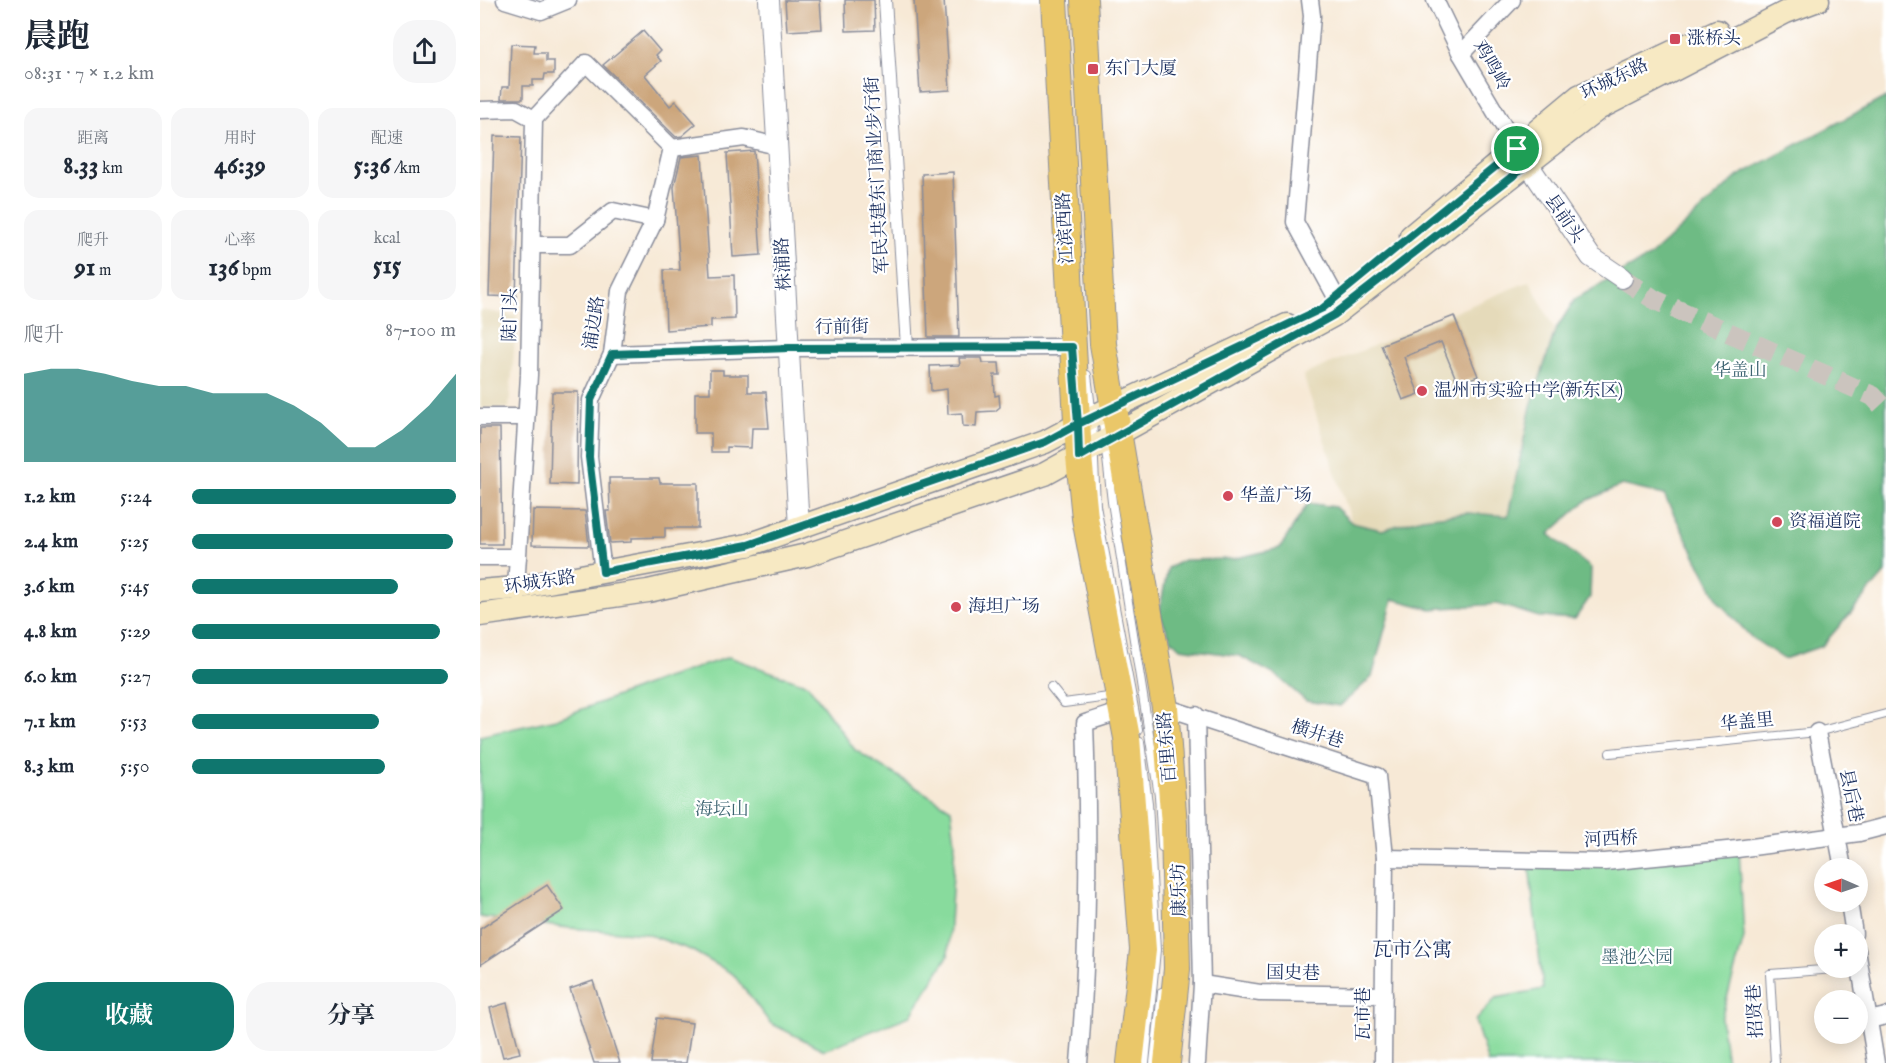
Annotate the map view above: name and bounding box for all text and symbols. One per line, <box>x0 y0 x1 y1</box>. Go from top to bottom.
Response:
text: 晨跑 <box>24 17 90 59</box>
button: share <box>393 20 456 83</box>
place label: 涨桥头 <box>1687 28 1741 51</box>
marker: 涨桥头 <box>1668 32 1682 46</box>
street label: 鸡鸣岭 <box>1468 37 1514 95</box>
street label: 环城东路 <box>1578 54 1652 106</box>
place label: 东门大厦 <box>1105 58 1177 81</box>
text: 08:31 · 7 × 1.2 km <box>24 61 154 86</box>
marker: 东门大厦 <box>1086 62 1100 76</box>
street label: 军民共建东门商业步行街 <box>861 76 895 274</box>
pin <box>1491 123 1542 174</box>
text: 距离 <box>77 129 109 149</box>
text: 用时 <box>224 129 256 149</box>
text: 配速 <box>371 129 403 149</box>
icon: arrive <box>1500 132 1533 165</box>
text: 8.33 <box>63 149 98 182</box>
text: 46:39 <box>214 149 266 182</box>
text: 5:36 <box>354 149 391 182</box>
text: km <box>98 159 123 179</box>
text: /km <box>391 159 420 179</box>
street label: 县前头 <box>1539 190 1589 248</box>
street label: 江滨西路 <box>1053 191 1079 265</box>
text: kcal <box>374 229 400 249</box>
text: 爬升 <box>77 231 109 251</box>
text: 心率 <box>224 231 256 251</box>
street label: 株浦路 <box>771 236 797 292</box>
text: 515 <box>373 249 401 282</box>
text: 91 <box>75 251 96 284</box>
text: 136 <box>208 251 239 284</box>
text: m <box>96 261 111 281</box>
text: bpm <box>239 261 272 281</box>
street label: 陡门头 <box>499 288 523 342</box>
street label: 浦边路 <box>579 295 611 351</box>
street label: 行前街 <box>815 316 869 340</box>
text: 87–100 m <box>385 318 456 343</box>
text: 爬升 <box>24 323 64 348</box>
park label: 华盖山 <box>1713 360 1767 383</box>
place label: 温州市实验中学(新东区) <box>1434 380 1623 403</box>
marker: 温州市实验中学(新东区) <box>1415 384 1429 398</box>
text: 1.2 km <box>24 484 76 509</box>
text: 5:24 <box>120 484 152 509</box>
place label: 华盖广场 <box>1240 485 1312 508</box>
marker: 华盖广场 <box>1221 489 1235 503</box>
place label: 资福道院 <box>1789 511 1861 534</box>
marker: 资福道院 <box>1770 515 1784 529</box>
text: 2.4 km <box>24 529 78 554</box>
text: 5:25 <box>120 529 149 554</box>
street label: 环城东路 <box>503 566 577 600</box>
text: 3.6 km <box>24 574 75 599</box>
text: 5:45 <box>120 574 150 599</box>
place label: 海坦广场 <box>968 596 1040 619</box>
marker: 海坦广场 <box>949 600 963 614</box>
text: 4.8 km <box>24 619 77 644</box>
text: 5:29 <box>120 619 151 644</box>
text: 6.0 km <box>24 664 77 689</box>
text: 5:27 <box>120 664 151 689</box>
text: 7.1 km <box>24 709 76 734</box>
text: 5:53 <box>120 709 147 734</box>
street label: 华盖里 <box>1719 709 1775 737</box>
street label: 百里东路 <box>1153 710 1183 784</box>
street label: 横井巷 <box>1288 716 1346 754</box>
text: 8.3 km <box>24 754 74 779</box>
text: 5:50 <box>120 754 150 779</box>
street label: 县后巷 <box>1833 767 1867 825</box>
park label: 海坛山 <box>695 799 749 822</box>
street label: 河西桥 <box>1583 827 1639 853</box>
north arrow <box>1814 858 1868 912</box>
map controls <box>1814 858 1868 1044</box>
street label: 康乐坊 <box>1168 863 1192 917</box>
button: + <box>1814 924 1868 978</box>
district label: 瓦市公寓 <box>1372 938 1452 963</box>
park label: 墨池公园 <box>1601 947 1673 970</box>
street label: 国史巷 <box>1266 962 1320 986</box>
button: 收藏 <box>24 982 234 1051</box>
button: 分享 <box>246 982 456 1051</box>
street label: 招贤巷 <box>1743 983 1769 1039</box>
street label: 瓦市巷 <box>1353 987 1376 1041</box>
button: − <box>1814 990 1868 1044</box>

